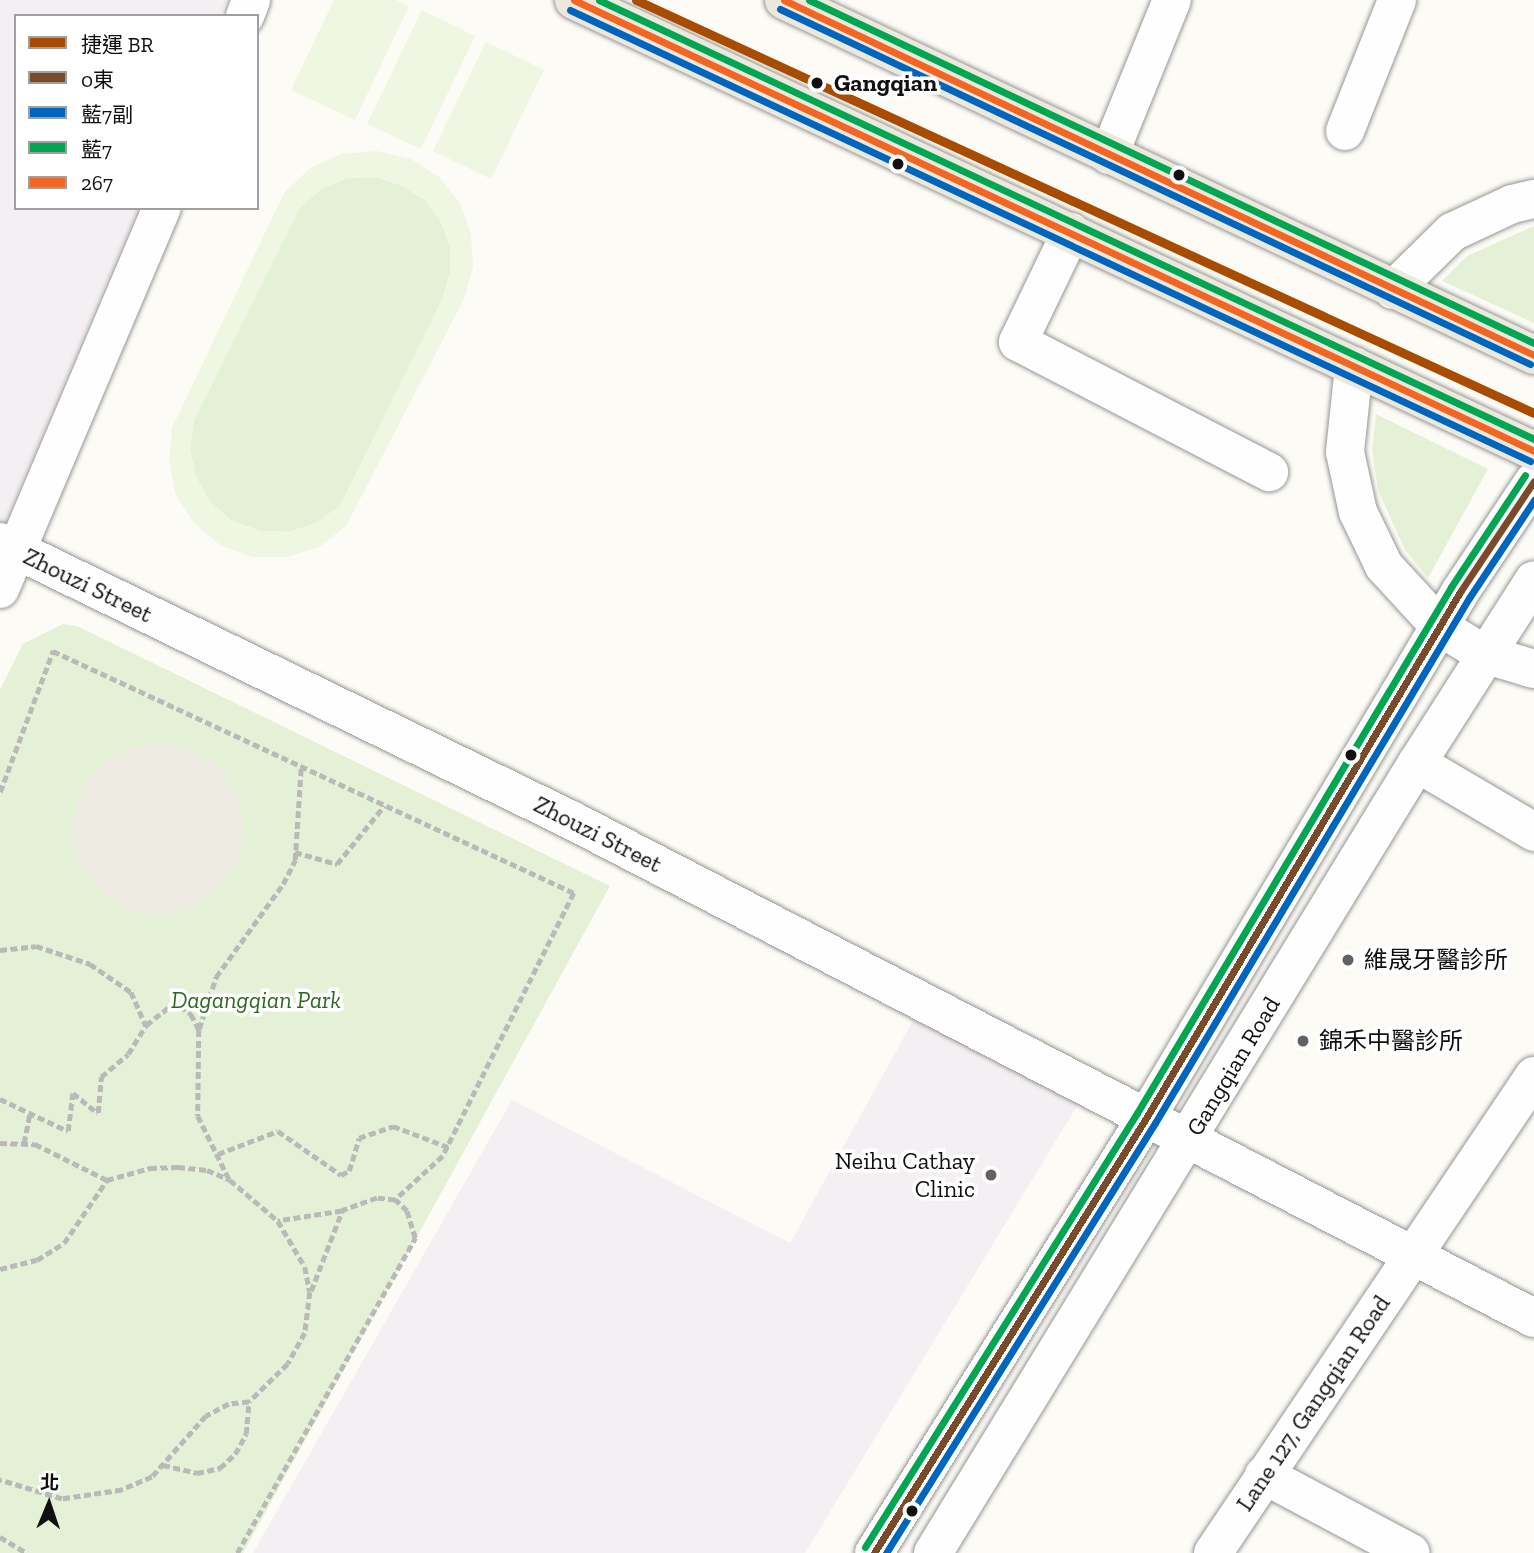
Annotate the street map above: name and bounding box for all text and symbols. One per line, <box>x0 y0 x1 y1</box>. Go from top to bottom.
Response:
legend <box>14 14 259 210</box>
text: 捷運 BR <box>81 32 153 57</box>
text: 0東 <box>81 67 114 92</box>
place label: Gangqian <box>834 69 937 97</box>
marker: Gangqian <box>806 72 828 94</box>
text: 藍7副 <box>81 102 133 127</box>
text: 藍7 <box>81 137 112 162</box>
unlabelled marker <box>891 157 905 171</box>
unlabelled marker <box>1172 168 1186 182</box>
text: 267 <box>81 170 113 195</box>
street label: Zhouzi Street <box>19 541 157 629</box>
unlabelled marker <box>1344 748 1358 762</box>
street label: Zhouzi Street <box>529 789 667 879</box>
place label: 維晟牙醫診所 <box>1364 946 1508 974</box>
marker: 維晟牙醫診所 <box>1338 950 1358 970</box>
park label: Dagangqian Park <box>171 986 341 1014</box>
street label: Gangqian Road <box>1180 991 1286 1141</box>
place label: 錦禾中醫診所 <box>1319 1027 1463 1055</box>
marker: 錦禾中醫診所 <box>1293 1031 1313 1051</box>
place label: Neihu Cathay Clinic <box>835 1147 975 1203</box>
marker: Neihu Cathay Clinic <box>981 1165 1001 1185</box>
street label: Lane 127, Gangqian Road <box>1230 1290 1396 1516</box>
north arrow <box>14 1469 84 1539</box>
text: 北 <box>40 1471 60 1494</box>
unlabelled marker <box>905 1504 919 1518</box>

